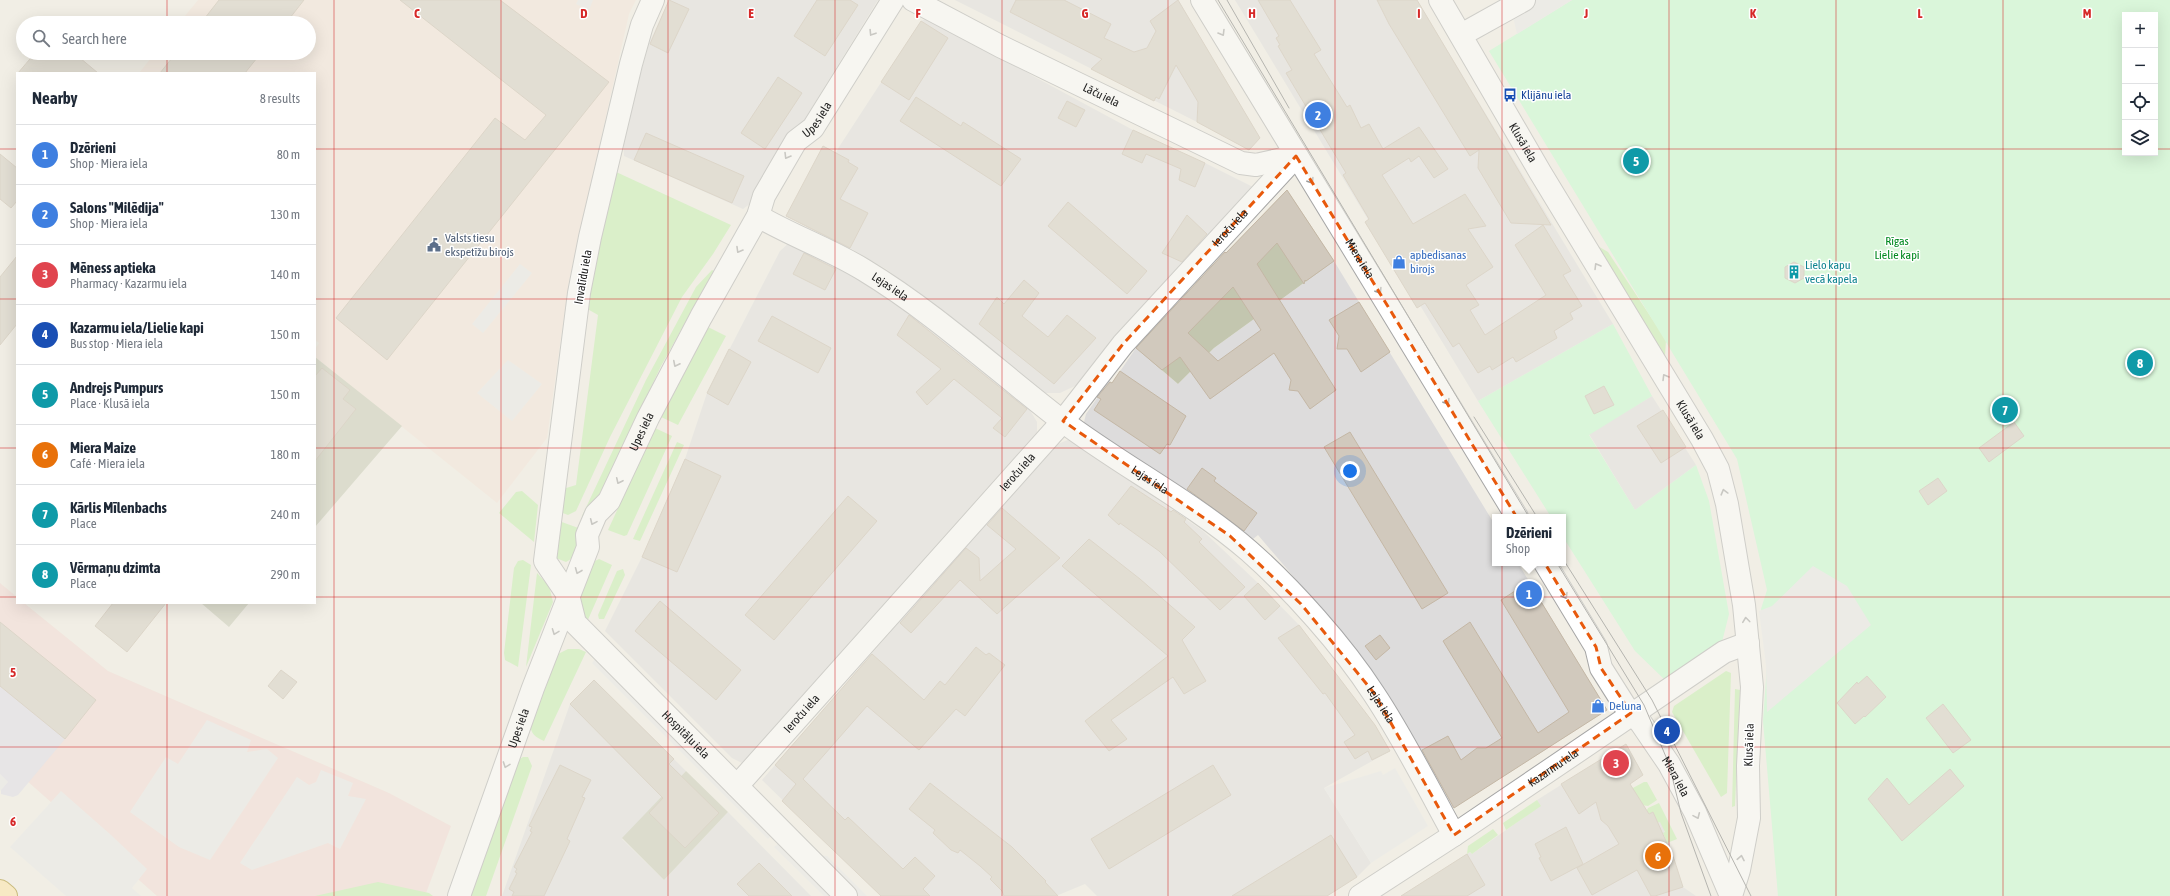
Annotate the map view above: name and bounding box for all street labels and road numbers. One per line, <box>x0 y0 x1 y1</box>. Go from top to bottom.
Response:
street label: Lāču iela <box>1081 80 1122 110</box>
street label: Upes iela <box>800 99 835 141</box>
street label: Klusā iela <box>1506 120 1540 165</box>
street label: Ieroču iela <box>1209 206 1251 250</box>
street label: Miera iela <box>1342 236 1377 281</box>
street label: Invalīdu iela <box>571 249 595 305</box>
street label: Lejas iela <box>869 270 911 304</box>
street label: Klusā iela <box>1673 398 1708 442</box>
street label: Upes iela <box>626 410 657 453</box>
street label: Ieroču iela <box>997 450 1038 494</box>
street label: Lejas iela <box>1129 463 1171 497</box>
street label: Lejas iela <box>1364 683 1398 726</box>
street label: Ieroču iela <box>781 692 822 736</box>
street label: Upes iela <box>505 707 532 750</box>
street label: Hospitāļu iela <box>659 708 713 762</box>
street label: Klusā iela <box>1741 723 1757 767</box>
street label: Kazarmu iela <box>1525 746 1581 790</box>
street label: Miera iela <box>1659 754 1692 799</box>

